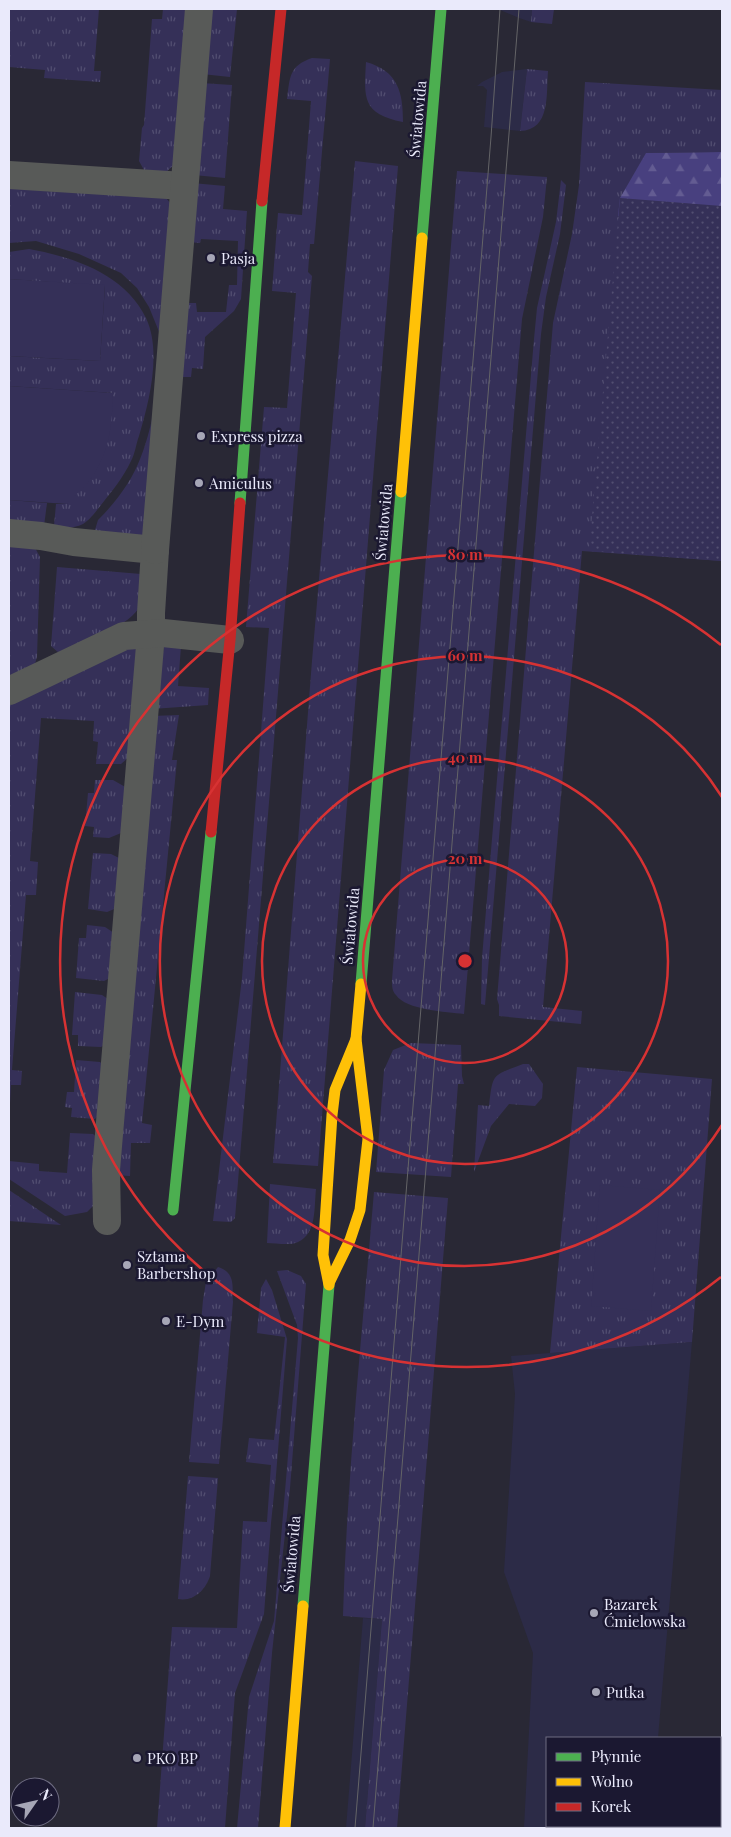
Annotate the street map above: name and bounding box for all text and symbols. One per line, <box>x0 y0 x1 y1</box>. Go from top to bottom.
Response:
street label: Światowida <box>404 79 430 158</box>
place label: Pasja <box>221 248 256 268</box>
marker: Pasja <box>205 252 217 264</box>
place label: Express pizza <box>211 426 303 446</box>
marker: Express pizza <box>195 430 207 442</box>
place label: Amiculus <box>208 473 272 493</box>
marker: Amiculus <box>193 477 205 489</box>
street label: Światowida <box>370 482 396 561</box>
text: 80 m <box>447 544 483 564</box>
text: 60 m <box>447 645 483 665</box>
text: 40 m <box>448 747 483 767</box>
text: 20 m <box>448 848 483 868</box>
street label: Światowida <box>337 886 363 965</box>
centre of rings <box>456 952 474 970</box>
place label: Sztama Barbershop <box>137 1246 216 1283</box>
marker: Sztama Barbershop <box>121 1259 133 1271</box>
place label: E-Dym <box>176 1311 225 1331</box>
marker: E-Dym <box>160 1315 172 1327</box>
street label: Światowida <box>278 1514 304 1593</box>
place label: Bazarek Ćmielowska <box>604 1594 686 1631</box>
marker: Bazarek Ćmielowska <box>588 1607 600 1619</box>
place label: Putka <box>606 1682 645 1702</box>
marker: Putka <box>590 1686 602 1698</box>
legend <box>546 1737 721 1827</box>
text: Płynnie <box>591 1746 641 1766</box>
place label: PKO BP <box>147 1748 198 1768</box>
marker: PKO BP <box>131 1752 143 1764</box>
text: Wolno <box>590 1771 633 1791</box>
north arrow <box>10 1777 60 1827</box>
text: N <box>35 1785 57 1804</box>
text: Korek <box>591 1796 632 1816</box>

